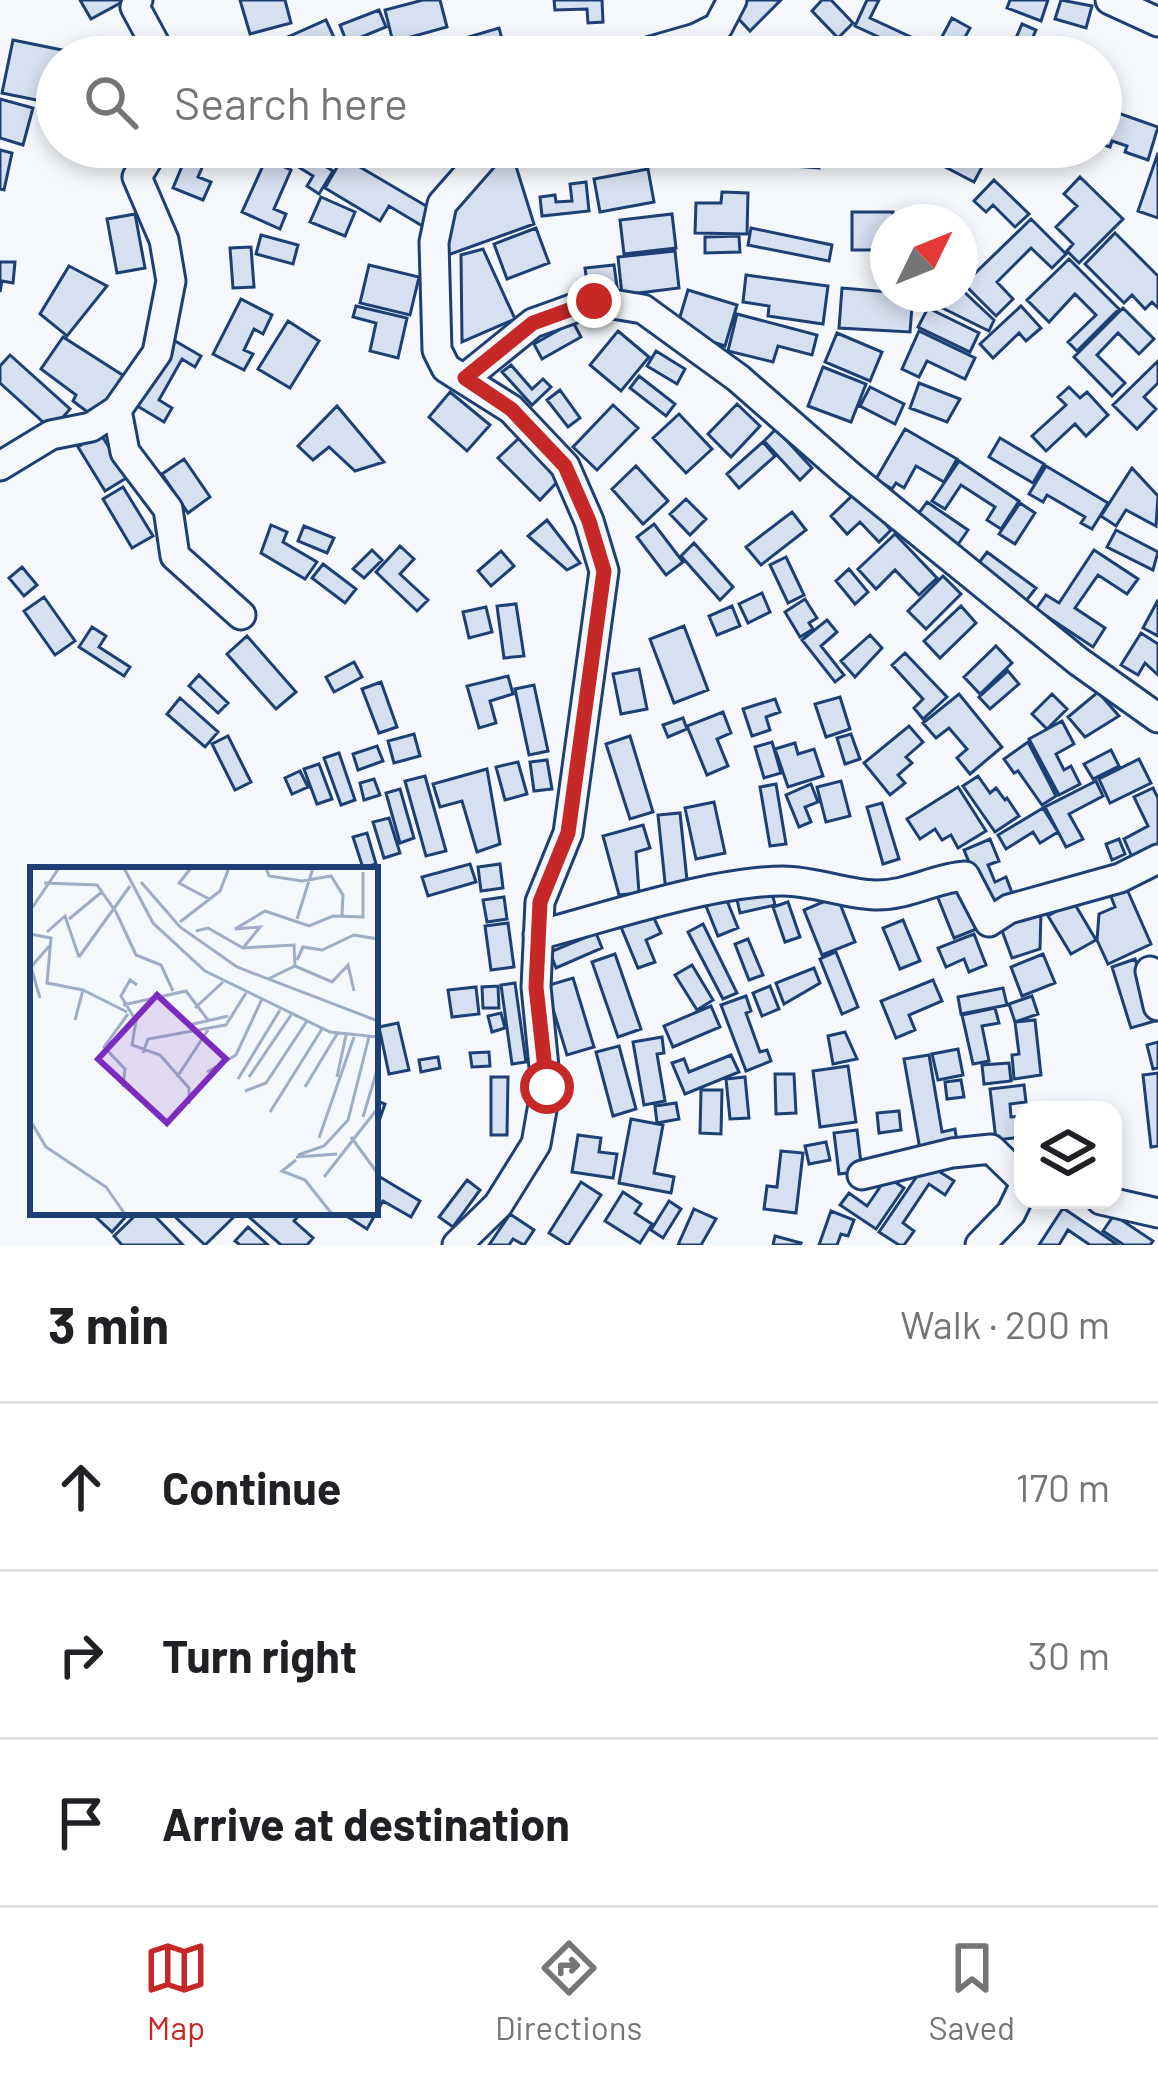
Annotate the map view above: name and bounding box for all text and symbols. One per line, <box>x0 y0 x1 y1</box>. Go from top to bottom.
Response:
search box <box>36 36 1122 168</box>
icon: search <box>78 69 144 135</box>
text: Search here <box>174 75 408 129</box>
north arrow <box>870 204 978 312</box>
route end <box>567 274 621 328</box>
inset map <box>30 867 378 1215</box>
route start <box>520 1060 574 1114</box>
map controls <box>1014 1101 1122 1209</box>
button: layers <box>1014 1101 1122 1209</box>
text: 3 min <box>48 1293 169 1354</box>
text: Walk · 200 m <box>900 1300 1110 1347</box>
icon: ahead <box>48 1454 114 1520</box>
text: Continue <box>162 1460 341 1514</box>
text: 170 m <box>1016 1463 1110 1510</box>
icon: right <box>48 1622 114 1688</box>
text: Turn right <box>162 1628 357 1682</box>
text: 30 m <box>1028 1631 1110 1678</box>
icon: arrive <box>48 1790 114 1856</box>
text: Arrive at destination <box>162 1796 570 1850</box>
tab: Map <box>143 1935 209 2047</box>
tab: Directions <box>495 1935 642 2047</box>
tab: Saved <box>928 1935 1015 2047</box>

